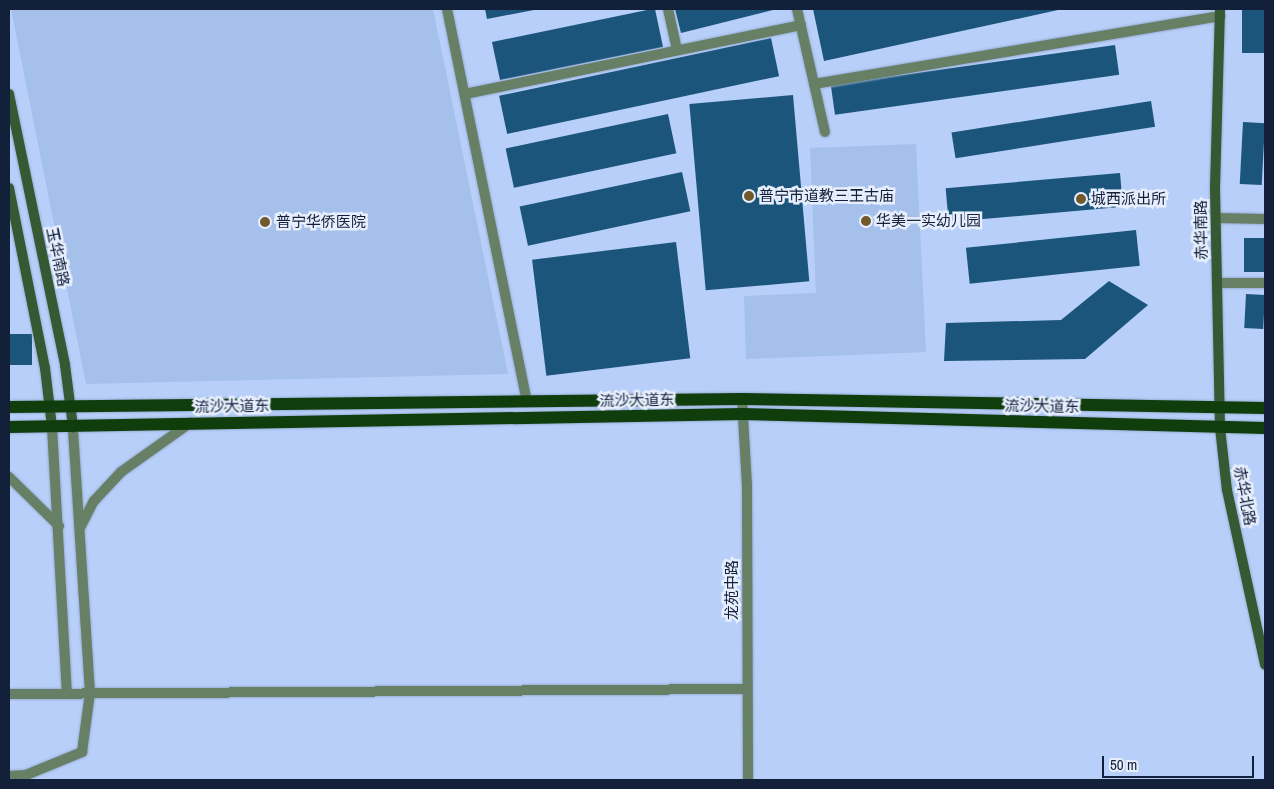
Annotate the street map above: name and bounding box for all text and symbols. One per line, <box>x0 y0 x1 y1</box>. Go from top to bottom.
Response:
place label: 普宁市道教三王古庙 <box>759 187 894 205</box>
marker: 普宁市道教三王古庙 <box>743 190 755 202</box>
place label: 城西派出所 <box>1091 190 1166 208</box>
marker: 城西派出所 <box>1075 193 1087 205</box>
street label: 赤华南路 <box>1191 200 1211 260</box>
place label: 华美一实幼儿园 <box>876 212 981 230</box>
place label: 普宁华侨医院 <box>276 213 366 231</box>
marker: 普宁华侨医院 <box>258 215 272 229</box>
marker: 华美一实幼儿园 <box>860 215 872 227</box>
street label: 玉华南路 <box>43 226 73 288</box>
street label: 流沙大道东 <box>599 390 675 410</box>
street label: 流沙大道东 <box>194 396 270 416</box>
street label: 流沙大道东 <box>1004 396 1080 416</box>
street label: 赤华北路 <box>1230 465 1260 527</box>
street label: 龙苑中路 <box>723 560 741 620</box>
scale bar <box>1104 746 1256 778</box>
text: 50 m <box>1110 754 1137 775</box>

